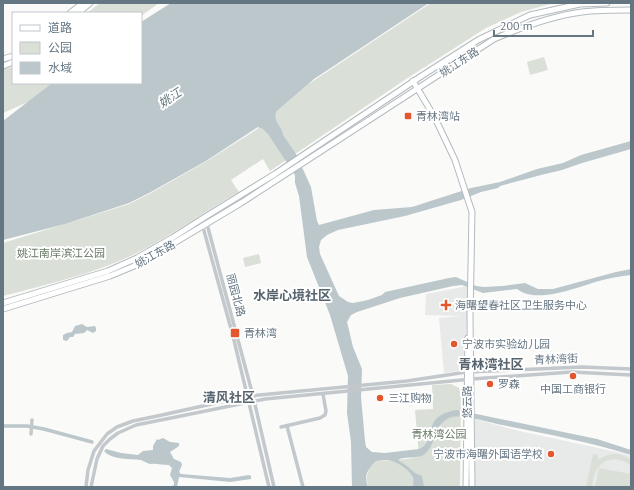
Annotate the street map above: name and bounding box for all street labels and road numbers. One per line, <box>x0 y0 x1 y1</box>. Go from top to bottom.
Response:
street label: 姚江东路 <box>437 44 481 80</box>
street label: 姚江东路 <box>132 237 178 271</box>
street label: 丽园北路 <box>224 272 248 318</box>
street label: 青林湾街 <box>534 351 578 367</box>
street label: 悠云路 <box>460 386 474 419</box>

